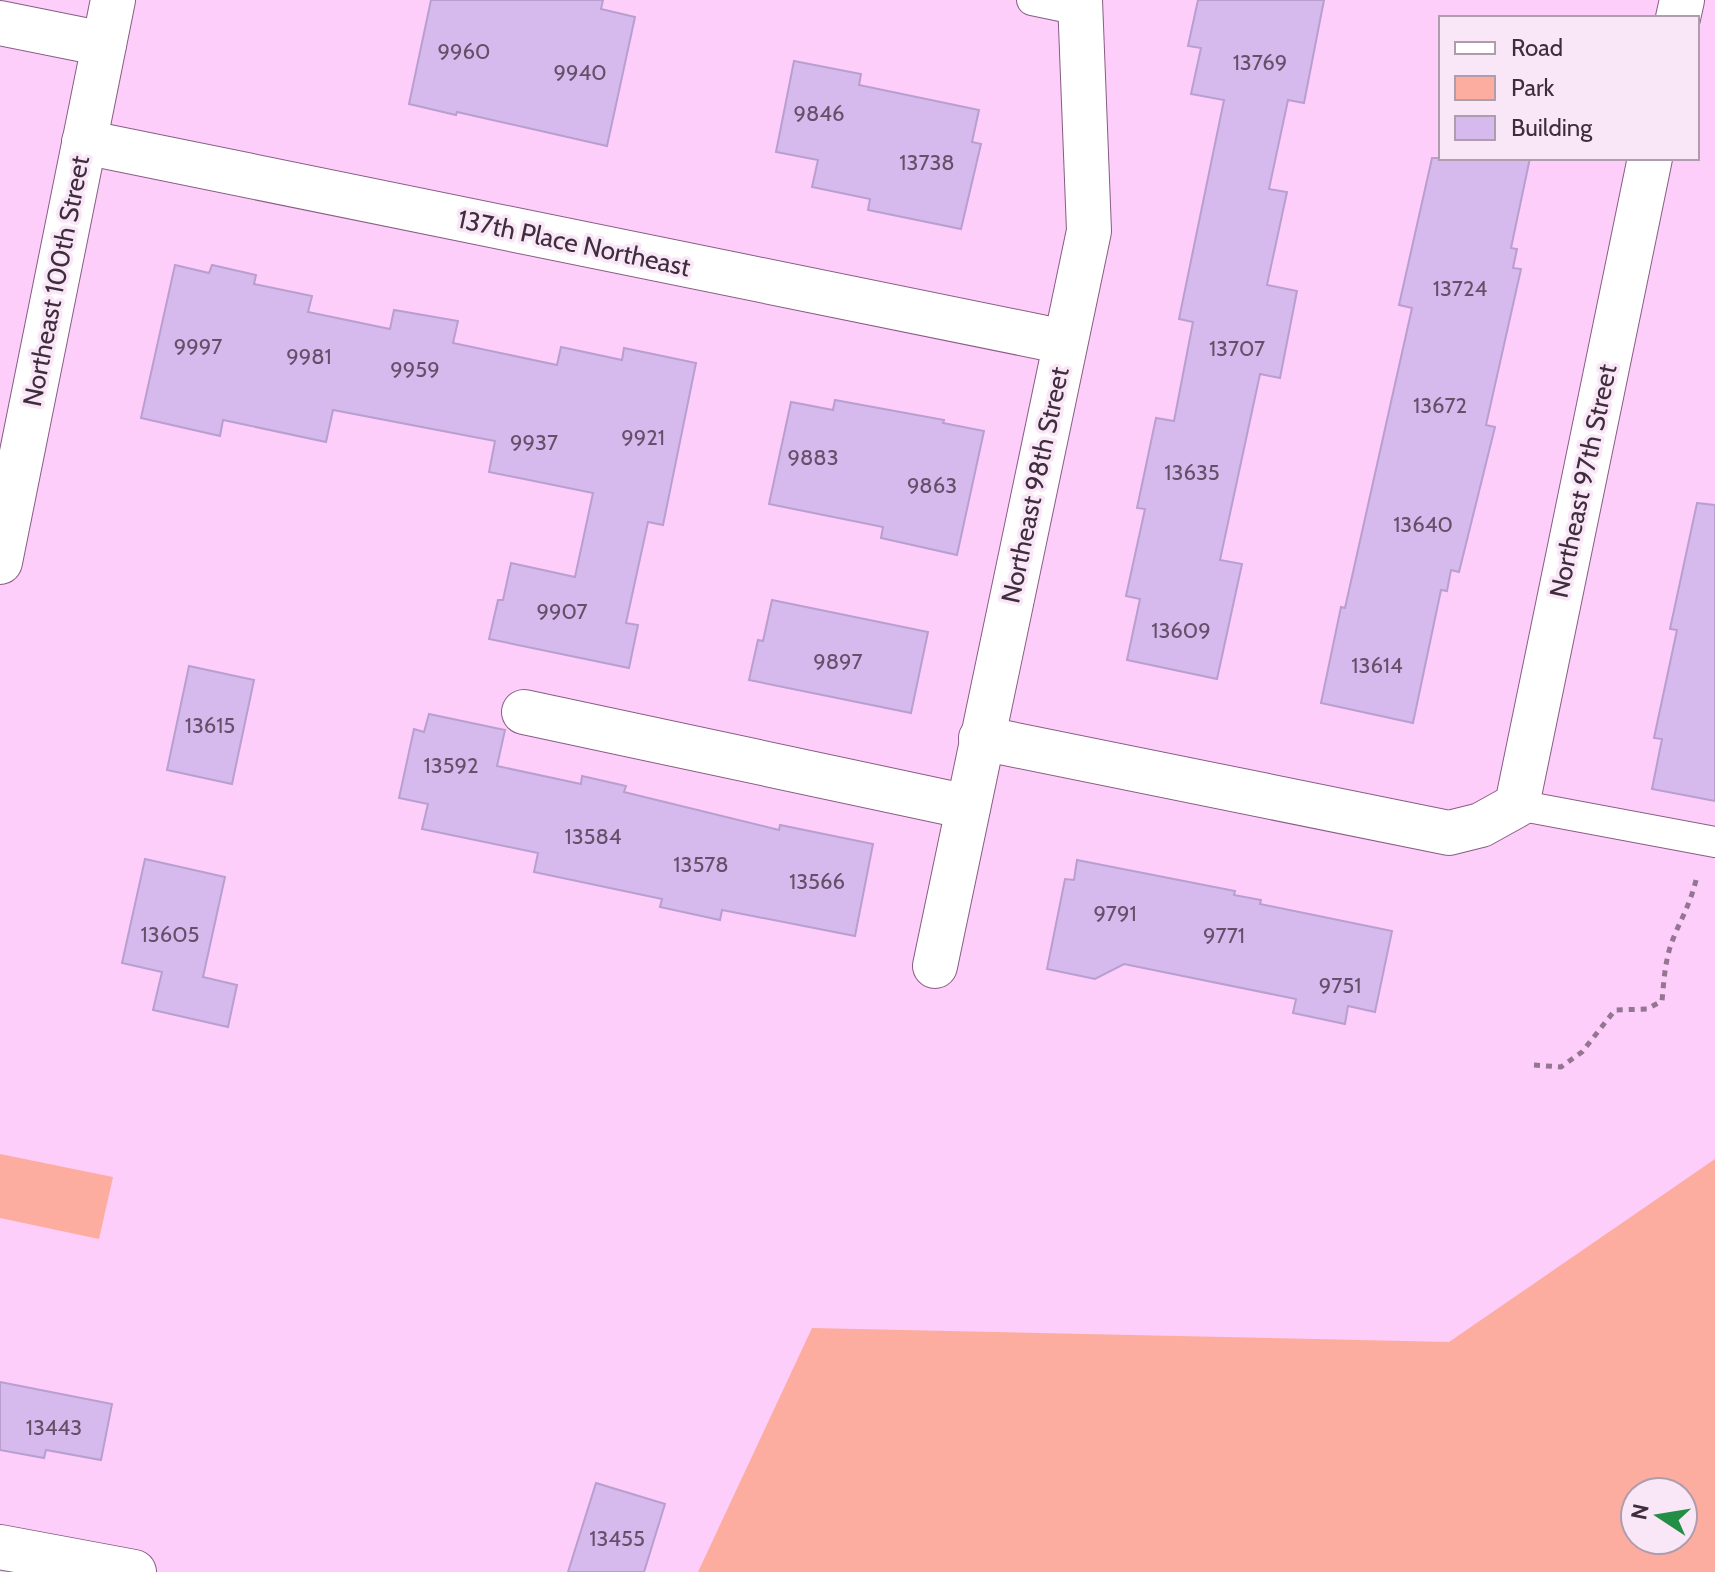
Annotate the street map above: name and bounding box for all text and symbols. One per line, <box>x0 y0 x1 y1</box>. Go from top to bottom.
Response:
legend <box>1439 16 1699 160</box>
text: Road <box>1511 33 1563 62</box>
house number: 9960 <box>438 38 490 65</box>
house number: 13769 <box>1233 49 1287 76</box>
house number: 9940 <box>553 59 607 86</box>
text: Park <box>1511 73 1554 102</box>
house number: 9846 <box>793 100 845 127</box>
text: Building <box>1511 113 1593 142</box>
house number: 13738 <box>899 149 955 176</box>
street label: Northeast 100th Street <box>16 153 96 409</box>
street label: 137th Place Northeast <box>455 203 694 283</box>
house number: 13724 <box>1433 275 1487 302</box>
house number: 9997 <box>174 333 222 360</box>
house number: 13707 <box>1209 335 1265 362</box>
house number: 9981 <box>286 343 332 370</box>
house number: 9959 <box>390 356 440 383</box>
street label: Northeast 97th Street <box>1543 361 1623 601</box>
street label: Northeast 98th Street <box>994 364 1076 606</box>
house number: 13672 <box>1413 392 1467 419</box>
house number: 9921 <box>621 424 665 451</box>
house number: 9937 <box>510 429 558 456</box>
house number: 9883 <box>787 444 839 471</box>
house number: 13635 <box>1164 459 1220 486</box>
house number: 9863 <box>907 472 957 499</box>
house number: 13640 <box>1393 511 1453 538</box>
house number: 9907 <box>536 598 588 625</box>
house number: 13609 <box>1151 617 1211 644</box>
house number: 9897 <box>813 648 863 675</box>
house number: 13614 <box>1351 652 1403 679</box>
house number: 13615 <box>185 712 235 739</box>
house number: 13592 <box>424 752 479 779</box>
house number: 13584 <box>564 823 622 850</box>
house number: 13578 <box>673 851 729 878</box>
house number: 13566 <box>789 868 845 895</box>
house number: 9791 <box>1093 900 1137 927</box>
house number: 13605 <box>141 921 199 948</box>
house number: 9771 <box>1203 922 1245 949</box>
house number: 9751 <box>1319 972 1361 999</box>
house number: 13443 <box>26 1414 82 1441</box>
north arrow <box>1619 1476 1699 1556</box>
text: N <box>1625 1502 1655 1522</box>
house number: 13455 <box>589 1525 645 1552</box>

